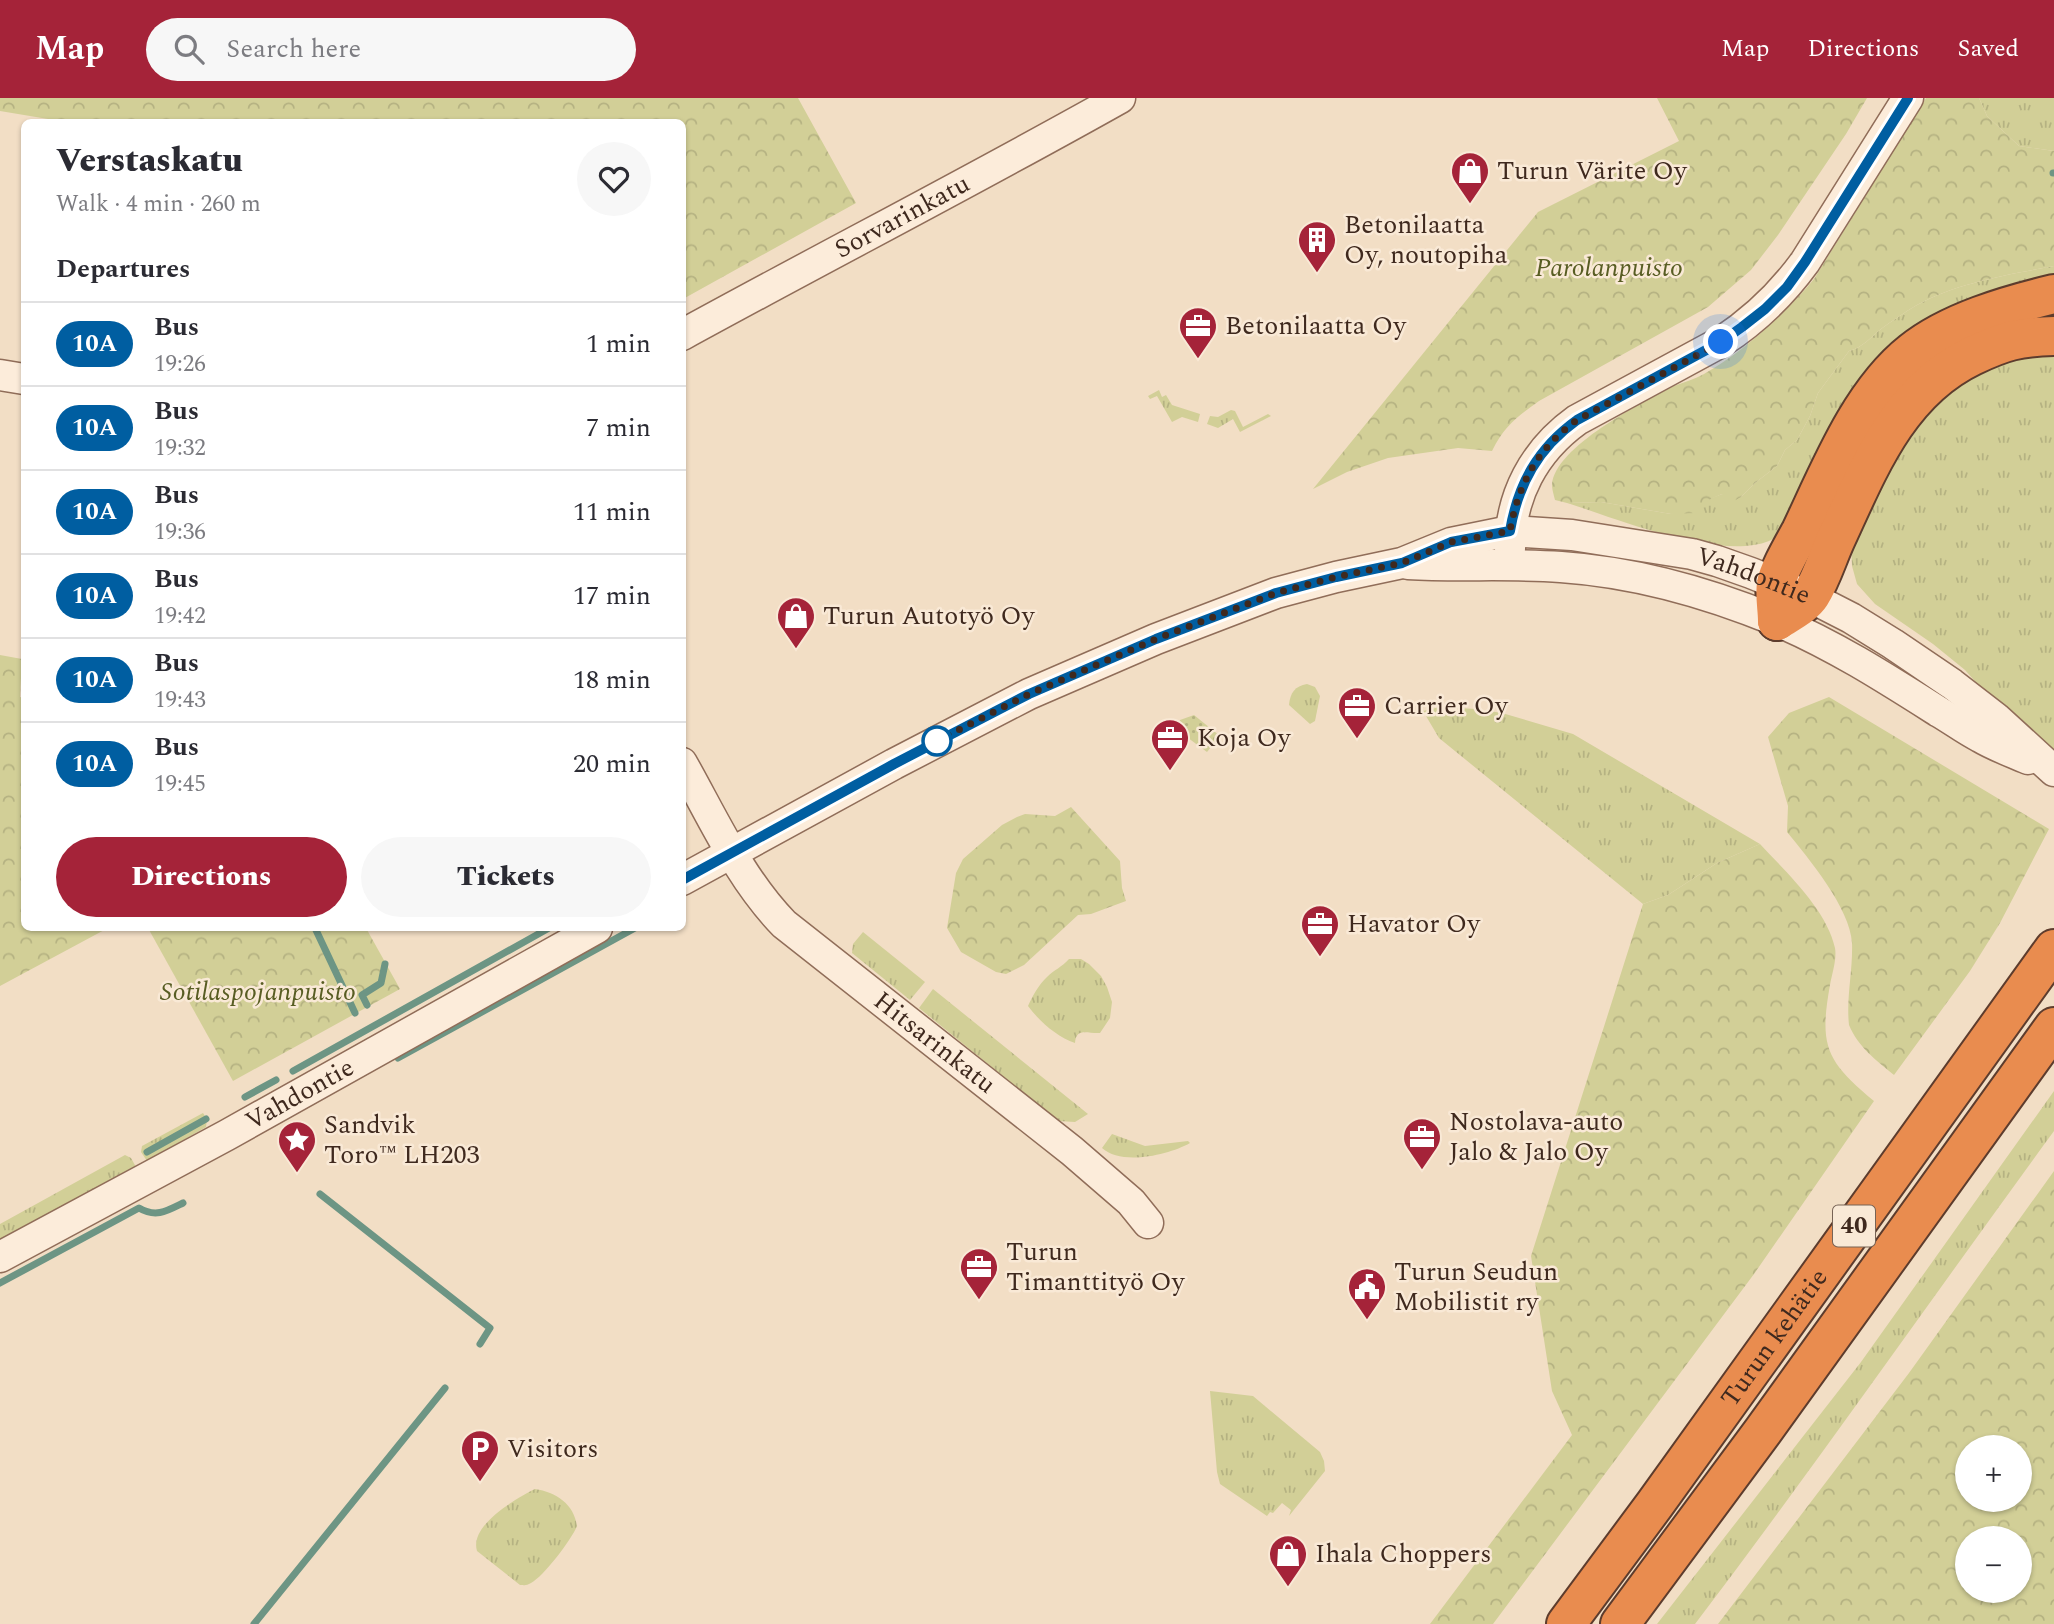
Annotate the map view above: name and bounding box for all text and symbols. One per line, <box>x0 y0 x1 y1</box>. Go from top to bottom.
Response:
search box <box>146 18 636 81</box>
text: Map <box>35 24 104 74</box>
text: Search here <box>226 29 361 69</box>
icon: search <box>170 30 208 68</box>
text: Map <box>1721 31 1769 67</box>
text: Directions <box>1807 31 1919 67</box>
text: Saved <box>1957 31 2019 67</box>
text: Verstaskatu <box>56 136 243 186</box>
button: heart <box>577 142 651 216</box>
shop icon: Turun Värite Oy <box>1449 150 1491 205</box>
place label: Turun Värite Oy <box>1497 151 1688 191</box>
street label: Sorvarinkatu <box>827 164 977 269</box>
text: Walk · 4 min · 260 m <box>56 187 261 222</box>
place label: Betonilaatta Oy, noutopiha <box>1344 205 1508 275</box>
building icon: Betonilaatta Oy, noutopiha <box>1296 219 1338 274</box>
park label: Parolanpuisto <box>1535 248 1683 288</box>
text: Departures <box>56 249 190 289</box>
office icon: Betonilaatta Oy <box>1177 305 1219 360</box>
place label: Betonilaatta Oy <box>1225 306 1408 346</box>
text: Bus <box>154 307 199 347</box>
text: 1 min <box>586 324 651 364</box>
your location <box>1703 324 1738 359</box>
text: 10A <box>72 326 117 362</box>
text: 19:26 <box>154 347 206 382</box>
text: Bus <box>154 391 199 431</box>
text: 7 min <box>586 408 651 448</box>
text: 10A <box>72 410 117 446</box>
text: 19:32 <box>154 431 206 466</box>
text: Bus <box>154 475 199 515</box>
text: 11 min <box>573 492 651 532</box>
text: 10A <box>72 494 117 530</box>
text: 19:36 <box>154 515 206 550</box>
street label: Vahdontie <box>1692 536 1817 615</box>
text: Bus <box>154 559 199 599</box>
text: 17 min <box>573 576 651 616</box>
text: 10A <box>72 578 117 614</box>
shop icon: Turun Autotyö Oy <box>775 595 817 650</box>
place label: Turun Autotyö Oy <box>823 596 1036 636</box>
text: 19:42 <box>154 599 206 634</box>
text: Bus <box>154 643 199 683</box>
text: 18 min <box>573 660 651 700</box>
text: 10A <box>72 662 117 698</box>
text: 19:43 <box>154 683 206 718</box>
office icon: Carrier Oy <box>1336 685 1378 740</box>
place label: Carrier Oy <box>1384 686 1509 726</box>
office icon: Koja Oy <box>1149 717 1191 772</box>
place label: Koja Oy <box>1197 718 1292 758</box>
unlabelled marker <box>922 726 952 756</box>
text: Bus <box>154 727 199 767</box>
text: 20 min <box>573 744 651 784</box>
text: 10A <box>72 746 117 782</box>
text: 19:45 <box>154 767 206 802</box>
button: Directions <box>56 837 347 917</box>
button: Tickets <box>361 837 651 917</box>
office icon: Havator Oy <box>1299 903 1341 958</box>
place label: Havator Oy <box>1347 904 1482 944</box>
park label: Sotilaspojanpuisto <box>160 972 356 1012</box>
street label: Hitsarinkatu <box>865 982 1005 1104</box>
street label: Vahdontie <box>238 1048 362 1141</box>
place label: Nostolava-auto Jalo & Jalo Oy <box>1449 1102 1623 1172</box>
place label: Sandvik Toro™ LH203 <box>324 1105 479 1175</box>
office icon: Nostolava-auto Jalo & Jalo Oy <box>1401 1116 1443 1171</box>
place icon: Sandvik Toro™ LH203 <box>276 1119 318 1174</box>
road number: 40 <box>1833 1206 1875 1246</box>
place label: Turun Timanttityö Oy <box>1006 1232 1186 1302</box>
office icon: Turun Timanttityö Oy <box>958 1246 1000 1301</box>
place label: Turun Seudun Mobilistit ry <box>1394 1252 1558 1322</box>
street label: Turun kehätie <box>1711 1260 1838 1416</box>
public building icon: Turun Seudun Mobilistit ry <box>1346 1266 1388 1321</box>
parking icon: Visitors <box>459 1428 501 1483</box>
place label: Visitors <box>507 1429 599 1469</box>
map controls <box>1955 1435 2032 1603</box>
button: + <box>1955 1435 2032 1512</box>
button: − <box>1955 1526 2032 1603</box>
shop icon: Ihala Choppers <box>1267 1533 1309 1588</box>
place label: Ihala Choppers <box>1315 1534 1491 1574</box>

